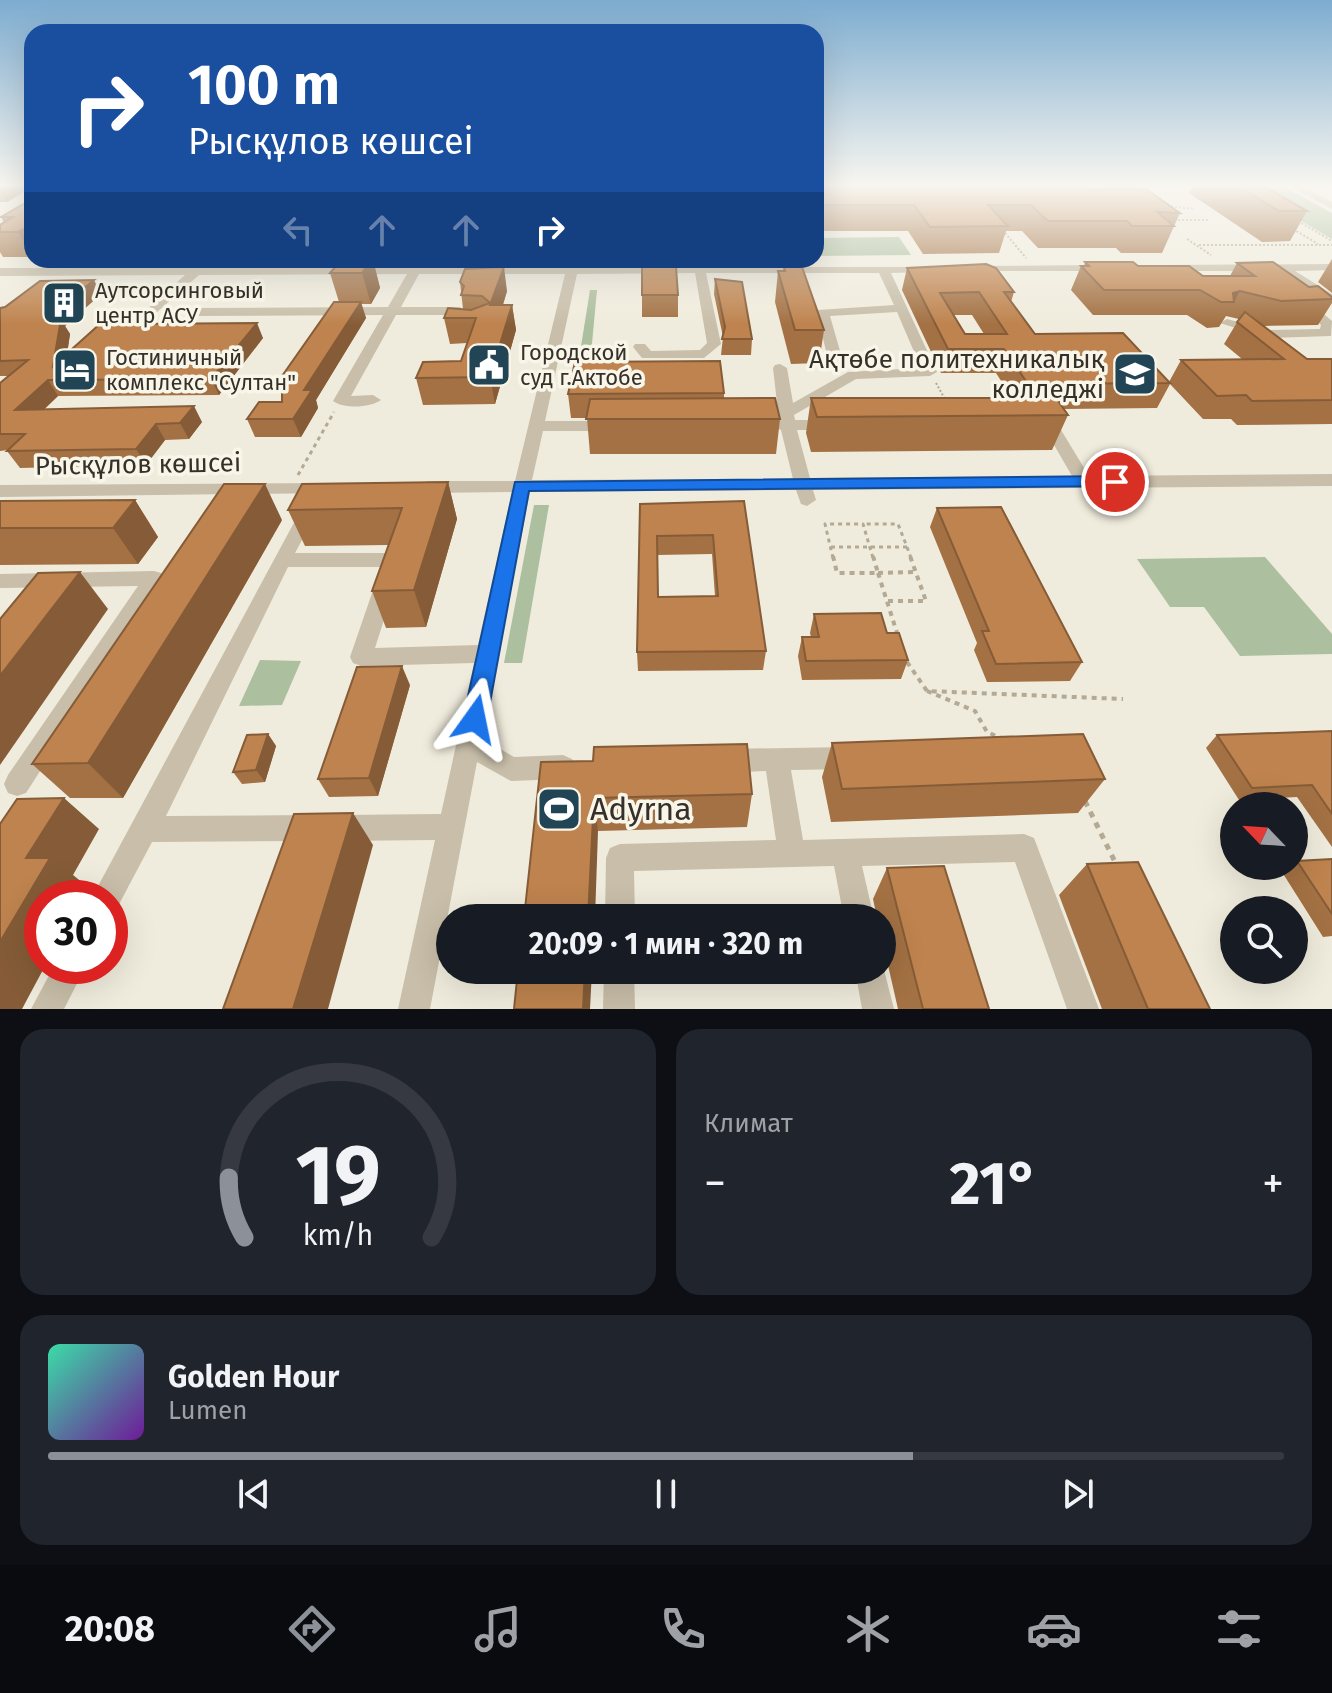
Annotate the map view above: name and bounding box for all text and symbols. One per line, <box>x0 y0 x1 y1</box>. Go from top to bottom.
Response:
text: 100 m <box>188 52 340 119</box>
icon: right <box>56 56 160 160</box>
text: Рысқұлов көшсеі <box>188 120 474 164</box>
icon: left <box>276 208 320 252</box>
icon: ahead <box>360 208 404 252</box>
icon: ahead <box>444 208 488 252</box>
icon: right <box>528 208 572 252</box>
place label: Аутсорсинговый центр АСУ <box>95 277 264 329</box>
building icon: Аутсорсинговый центр АСУ <box>40 279 88 327</box>
place label: Городской суд г.Актобе <box>520 339 643 391</box>
public building icon: Городской суд г.Актобе <box>465 341 513 389</box>
place label: Гостиничный комплекс "Султан" <box>106 344 296 396</box>
place label: Ақтөбе политехникалық колледжі <box>809 344 1104 405</box>
hotel icon: Гостиничный комплекс "Султан" <box>51 346 99 394</box>
school or university icon: Ақтөбе политехникалық колледжі <box>1111 350 1159 398</box>
street label: Рысқұлов көшсеі <box>35 447 241 482</box>
pin <box>1081 448 1149 516</box>
icon: arrive <box>1093 460 1137 504</box>
position arrow <box>433 677 517 761</box>
sports icon: Adyrna <box>535 785 583 833</box>
place label: Adyrna <box>590 790 692 828</box>
north arrow <box>1220 792 1308 880</box>
map controls <box>1220 792 1308 984</box>
speed limit sign: 30 <box>24 880 128 984</box>
button: search <box>1220 896 1308 984</box>
text: 20:09 · 1 мин · 320 m <box>529 926 803 962</box>
text: Климат <box>704 1108 793 1139</box>
text: 19 <box>295 1126 381 1226</box>
text: 21° <box>950 1148 1038 1220</box>
text: − <box>704 1157 726 1210</box>
text: + <box>1262 1157 1284 1210</box>
text: km/h <box>303 1218 373 1253</box>
text: Golden Hour <box>168 1359 339 1395</box>
text: Lumen <box>168 1395 247 1426</box>
icon: previous <box>232 1472 276 1516</box>
icon: pause <box>644 1472 688 1516</box>
icon: next <box>1056 1472 1100 1516</box>
icon: directions <box>284 1601 340 1657</box>
icon: music <box>470 1601 526 1657</box>
icon: phone <box>655 1601 711 1657</box>
icon: climate <box>840 1601 896 1657</box>
icon: car <box>1026 1601 1082 1657</box>
icon: filters <box>1211 1601 1267 1657</box>
text: 20:08 <box>65 1607 155 1651</box>

